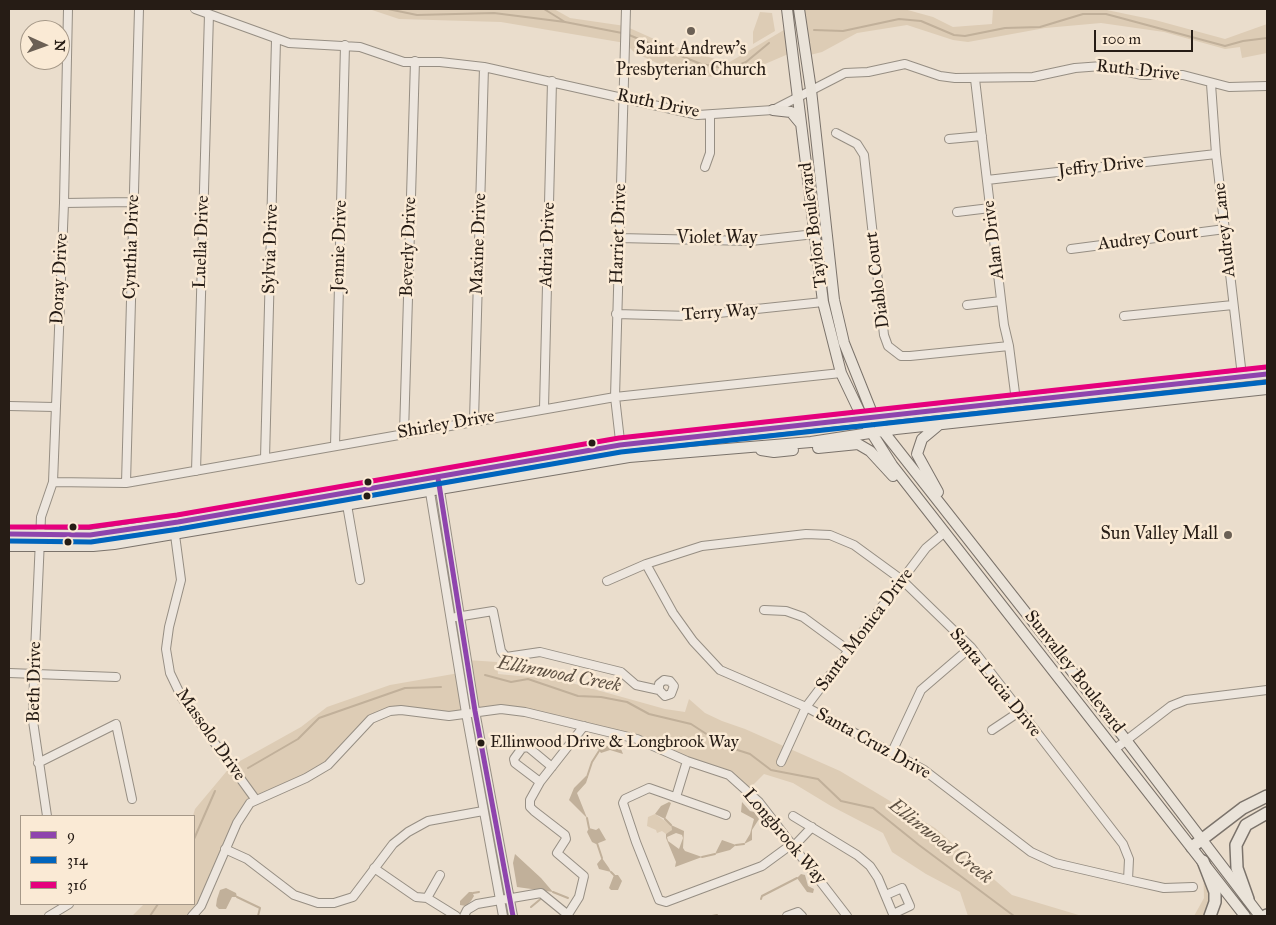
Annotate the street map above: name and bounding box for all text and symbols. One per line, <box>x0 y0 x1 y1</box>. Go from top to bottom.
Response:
north arrow <box>20 20 70 70</box>
scale bar <box>1096 20 1195 52</box>
marker: Saint Andrew's Presbyterian Church <box>685 25 697 37</box>
text: 100 m <box>1102 30 1141 48</box>
text: N <box>51 39 68 52</box>
place label: Saint Andrew's Presbyterian Church <box>616 39 766 82</box>
street label: Ruth Drive <box>1095 56 1181 86</box>
street label: Ruth Drive <box>615 85 701 123</box>
street label: Jeffry Drive <box>1057 152 1145 182</box>
street label: Taylor Boulevard <box>796 161 832 289</box>
street label: Audrey Lane <box>1209 182 1241 278</box>
street label: Harriet Drive <box>606 183 632 285</box>
street label: Maxine Drive <box>466 193 492 295</box>
street label: Cynthia Drive <box>119 194 145 300</box>
street label: Luella Drive <box>190 195 214 289</box>
street label: Beverly Drive <box>396 196 422 298</box>
street label: Alan Drive <box>978 199 1010 281</box>
street label: Jennie Drive <box>328 200 352 292</box>
street label: Adria Drive <box>536 202 560 288</box>
street label: Sylvia Drive <box>259 204 283 294</box>
street label: Audrey Court <box>1097 222 1199 256</box>
street label: Violet Way <box>676 228 758 250</box>
street label: Diablo Court <box>861 230 895 330</box>
street label: Doray Drive <box>47 233 73 325</box>
street label: Terry Way <box>681 300 759 326</box>
street label: Shirley Drive <box>396 406 496 444</box>
unlabelled marker <box>587 438 597 448</box>
unlabelled marker <box>363 477 373 487</box>
unlabelled marker <box>362 491 372 501</box>
unlabelled marker <box>68 522 78 532</box>
place label: Sun Valley Mall <box>1100 524 1218 546</box>
marker: Sun Valley Mall <box>1222 529 1234 541</box>
unlabelled marker <box>63 537 73 547</box>
street label: Santa Monica Drive <box>812 564 918 696</box>
street label: Sunvalley Boulevard <box>1019 606 1129 738</box>
street label: Santa Lucia Drive <box>944 624 1046 742</box>
street label: Beth Drive <box>23 641 47 723</box>
water label: Ellinwood Creek <box>495 652 623 698</box>
street label: Massolo Drive <box>170 685 250 785</box>
street label: Santa Cruz Drive <box>812 704 934 784</box>
place label: Ellinwood Drive & Longbrook Way <box>490 733 739 753</box>
marker: Ellinwood Drive & Longbrook Way <box>476 738 486 748</box>
street label: Longbrook Way <box>738 785 830 889</box>
water label: Ellinwood Creek <box>884 794 996 890</box>
legend <box>20 815 195 905</box>
text: 9 <box>67 826 75 844</box>
text: 314 <box>67 851 87 869</box>
text: 316 <box>67 876 87 894</box>

